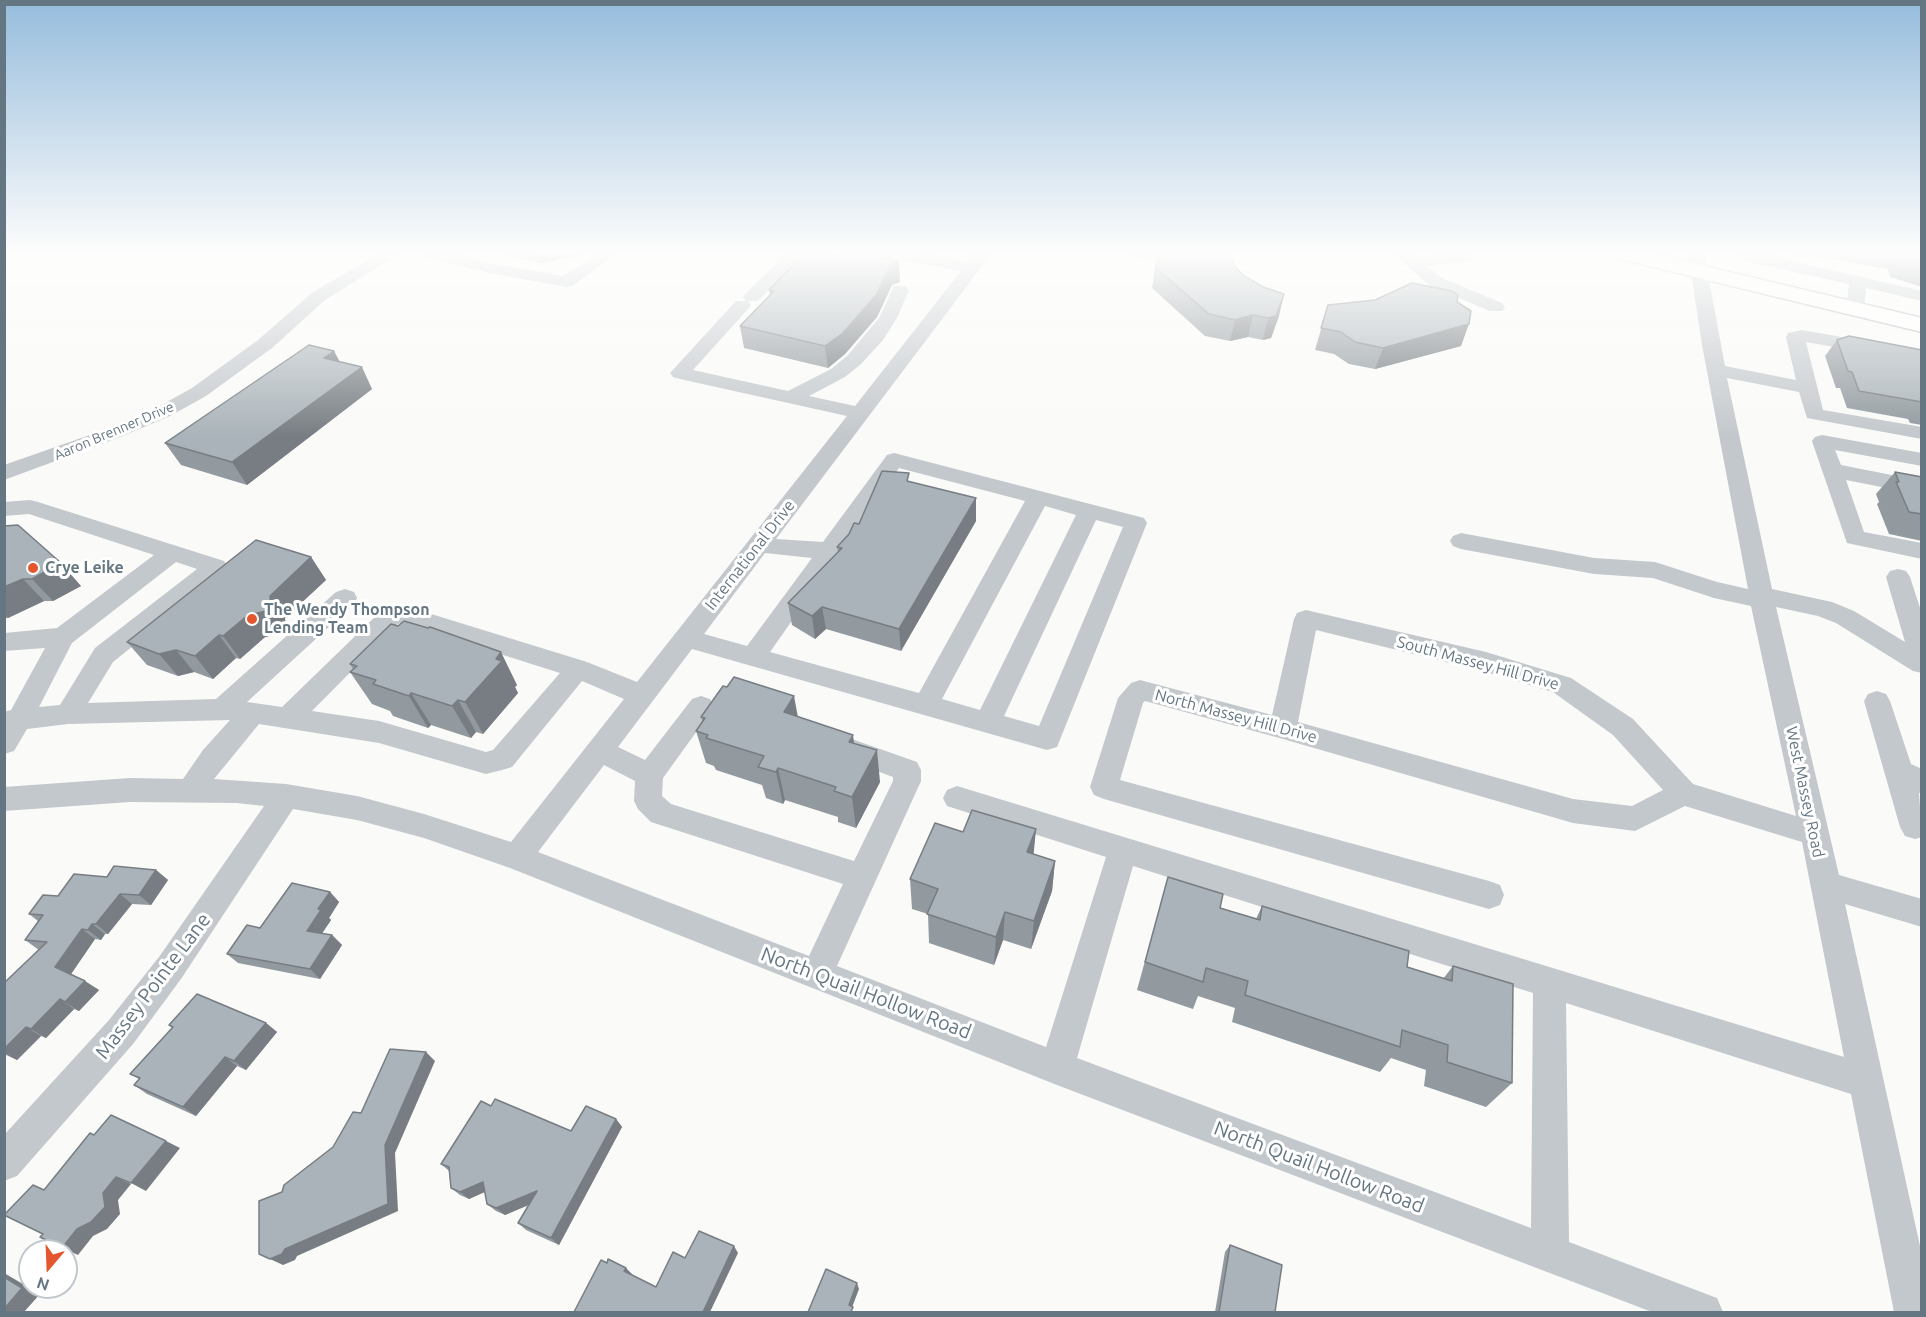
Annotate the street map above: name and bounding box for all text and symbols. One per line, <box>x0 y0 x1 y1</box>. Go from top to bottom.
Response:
street label: Aaron Brenner Drive <box>52 398 176 464</box>
street label: International Drive <box>701 496 799 614</box>
place label: Crye Leike <box>45 558 124 578</box>
marker: Crye Leike <box>26 561 40 575</box>
place label: The Wendy Thompson Lending Team <box>264 600 430 638</box>
marker: The Wendy Thompson Lending Team <box>245 612 259 626</box>
street label: South Massey Hill Drive <box>1395 632 1561 694</box>
street label: North Massey Hill Drive <box>1153 685 1319 747</box>
street label: West Massey Road <box>1782 725 1828 859</box>
street label: Massey Pointe Lane <box>90 908 216 1064</box>
street label: North Quail Hollow Road <box>757 942 975 1044</box>
street label: North Quail Hollow Road <box>1210 1116 1428 1218</box>
north arrow <box>18 1239 78 1299</box>
text: N <box>34 1274 51 1295</box>

